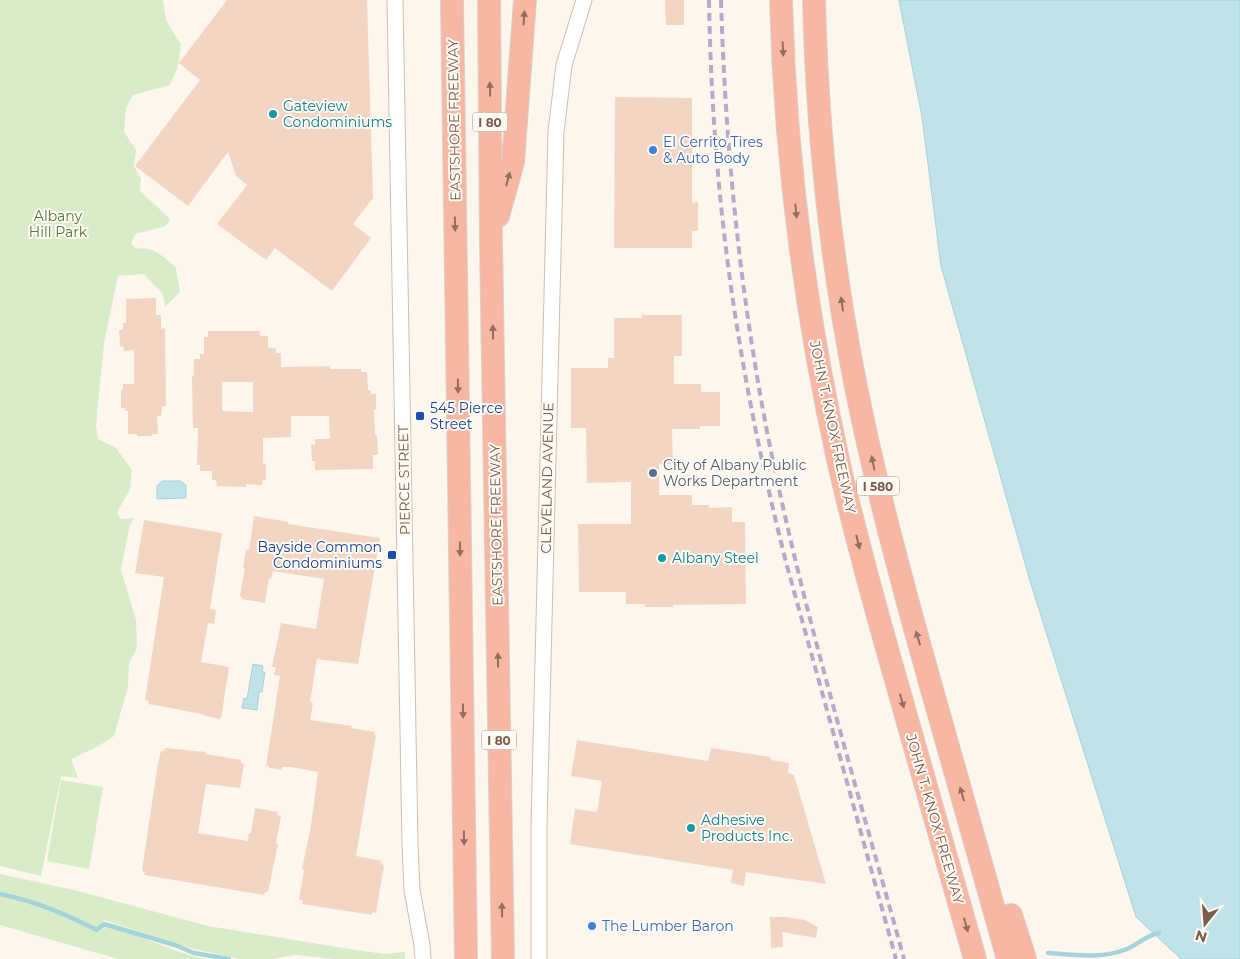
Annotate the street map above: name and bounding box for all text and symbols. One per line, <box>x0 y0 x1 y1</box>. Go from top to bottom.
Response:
one-way arrow <box>520 9 528 25</box>
street label: EASTSHORE FREEWAY <box>444 39 464 201</box>
one-way arrow <box>780 41 788 57</box>
one-way arrow <box>486 81 494 97</box>
place label: Gateview Condominiums <box>283 97 392 131</box>
marker: Gateview Condominiums <box>267 108 279 120</box>
road number: I 80 <box>472 112 508 132</box>
place label: El Cerrito Tires & Auto Body <box>663 133 763 167</box>
marker: El Cerrito Tires & Auto Body <box>647 144 659 156</box>
one-way arrow <box>505 172 513 187</box>
one-way arrow <box>792 203 800 219</box>
park label: Albany Hill Park <box>29 207 88 241</box>
one-way arrow <box>451 216 459 232</box>
one-way arrow <box>837 296 845 312</box>
one-way arrow <box>488 324 496 340</box>
street label: JOHN T. KNOX FREEWAY <box>806 338 860 515</box>
one-way arrow <box>454 378 462 394</box>
place label: 545 Pierce Street <box>430 399 503 433</box>
street label: CLEVELAND AVENUE <box>537 402 557 554</box>
marker: 545 Pierce Street <box>414 410 426 422</box>
street label: PIERCE STREET <box>394 425 414 535</box>
street label: EASTSHORE FREEWAY <box>486 444 506 606</box>
one-way arrow <box>868 455 876 471</box>
place label: City of Albany Public Works Department <box>663 456 807 490</box>
marker: City of Albany Public Works Department <box>647 467 659 479</box>
road number: I 580 <box>857 476 899 496</box>
one-way arrow <box>854 535 862 550</box>
place label: Bayside Common Condominiums <box>257 538 382 572</box>
one-way arrow <box>456 541 464 557</box>
marker: Bayside Common Condominiums <box>386 549 398 561</box>
place label: Albany Steel <box>672 549 759 567</box>
marker: Albany Steel <box>656 552 668 564</box>
one-way arrow <box>913 630 921 645</box>
one-way arrow <box>494 652 502 668</box>
one-way arrow <box>898 694 906 709</box>
one-way arrow <box>459 703 467 719</box>
road number: I 80 <box>482 730 516 750</box>
street label: JOHN T. KNOX FREEWAY <box>902 731 968 906</box>
one-way arrow <box>957 787 965 802</box>
place label: Adhesive Products Inc. <box>701 811 793 845</box>
marker: Adhesive Products Inc. <box>685 822 697 834</box>
one-way arrow <box>460 831 468 847</box>
north arrow <box>1180 899 1230 949</box>
one-way arrow <box>498 902 506 918</box>
place label: The Lumber Baron <box>602 917 734 935</box>
one-way arrow <box>962 917 970 932</box>
marker: The Lumber Baron <box>586 920 598 932</box>
text: N <box>1193 926 1209 947</box>

